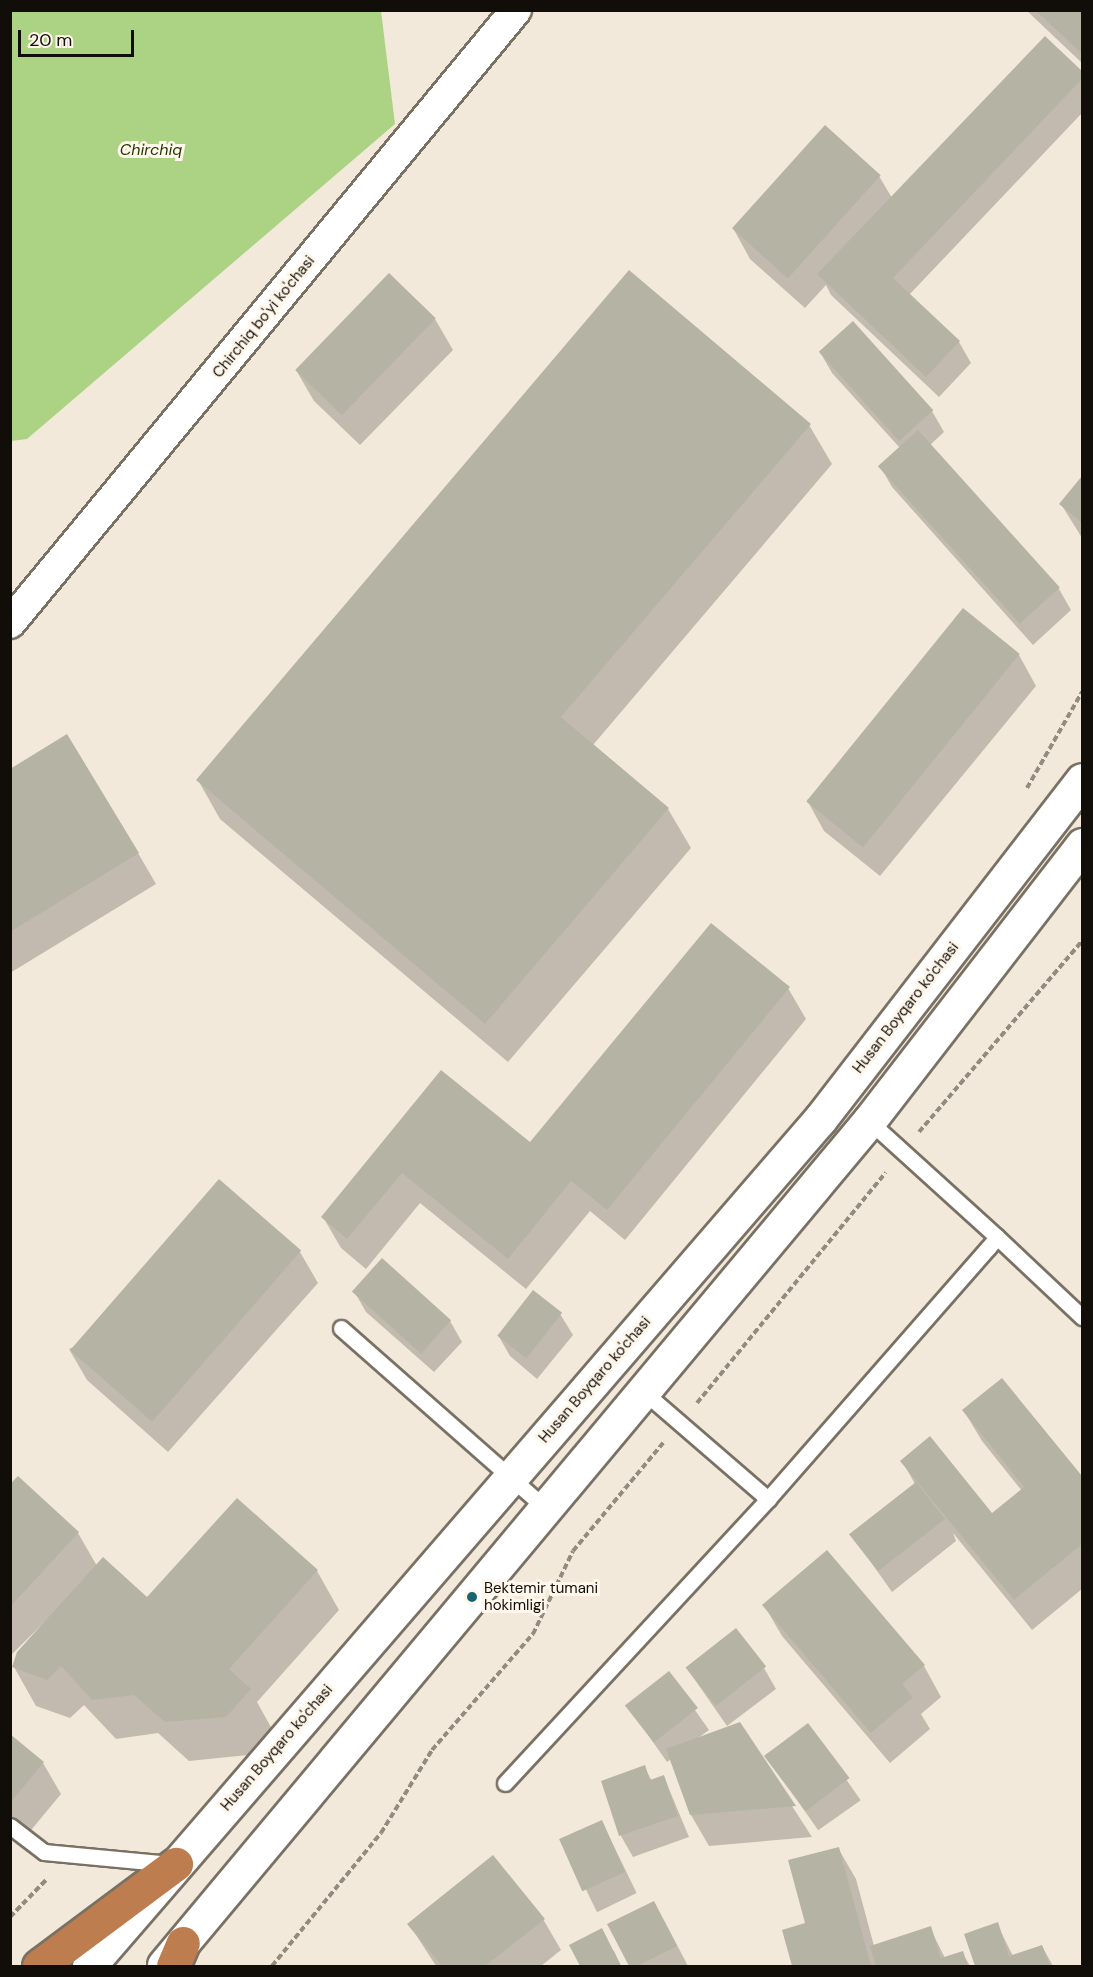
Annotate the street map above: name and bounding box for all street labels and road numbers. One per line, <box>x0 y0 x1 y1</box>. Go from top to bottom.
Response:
street label: Chirchiq bo'yi ko'chasi <box>209 252 319 382</box>
street label: Husan Boyqaro ko'chasi <box>849 939 963 1077</box>
street label: Husan Boyqaro ko'chasi <box>535 1313 655 1447</box>
street label: Husan Boyqaro ko'chasi <box>217 1681 337 1815</box>

